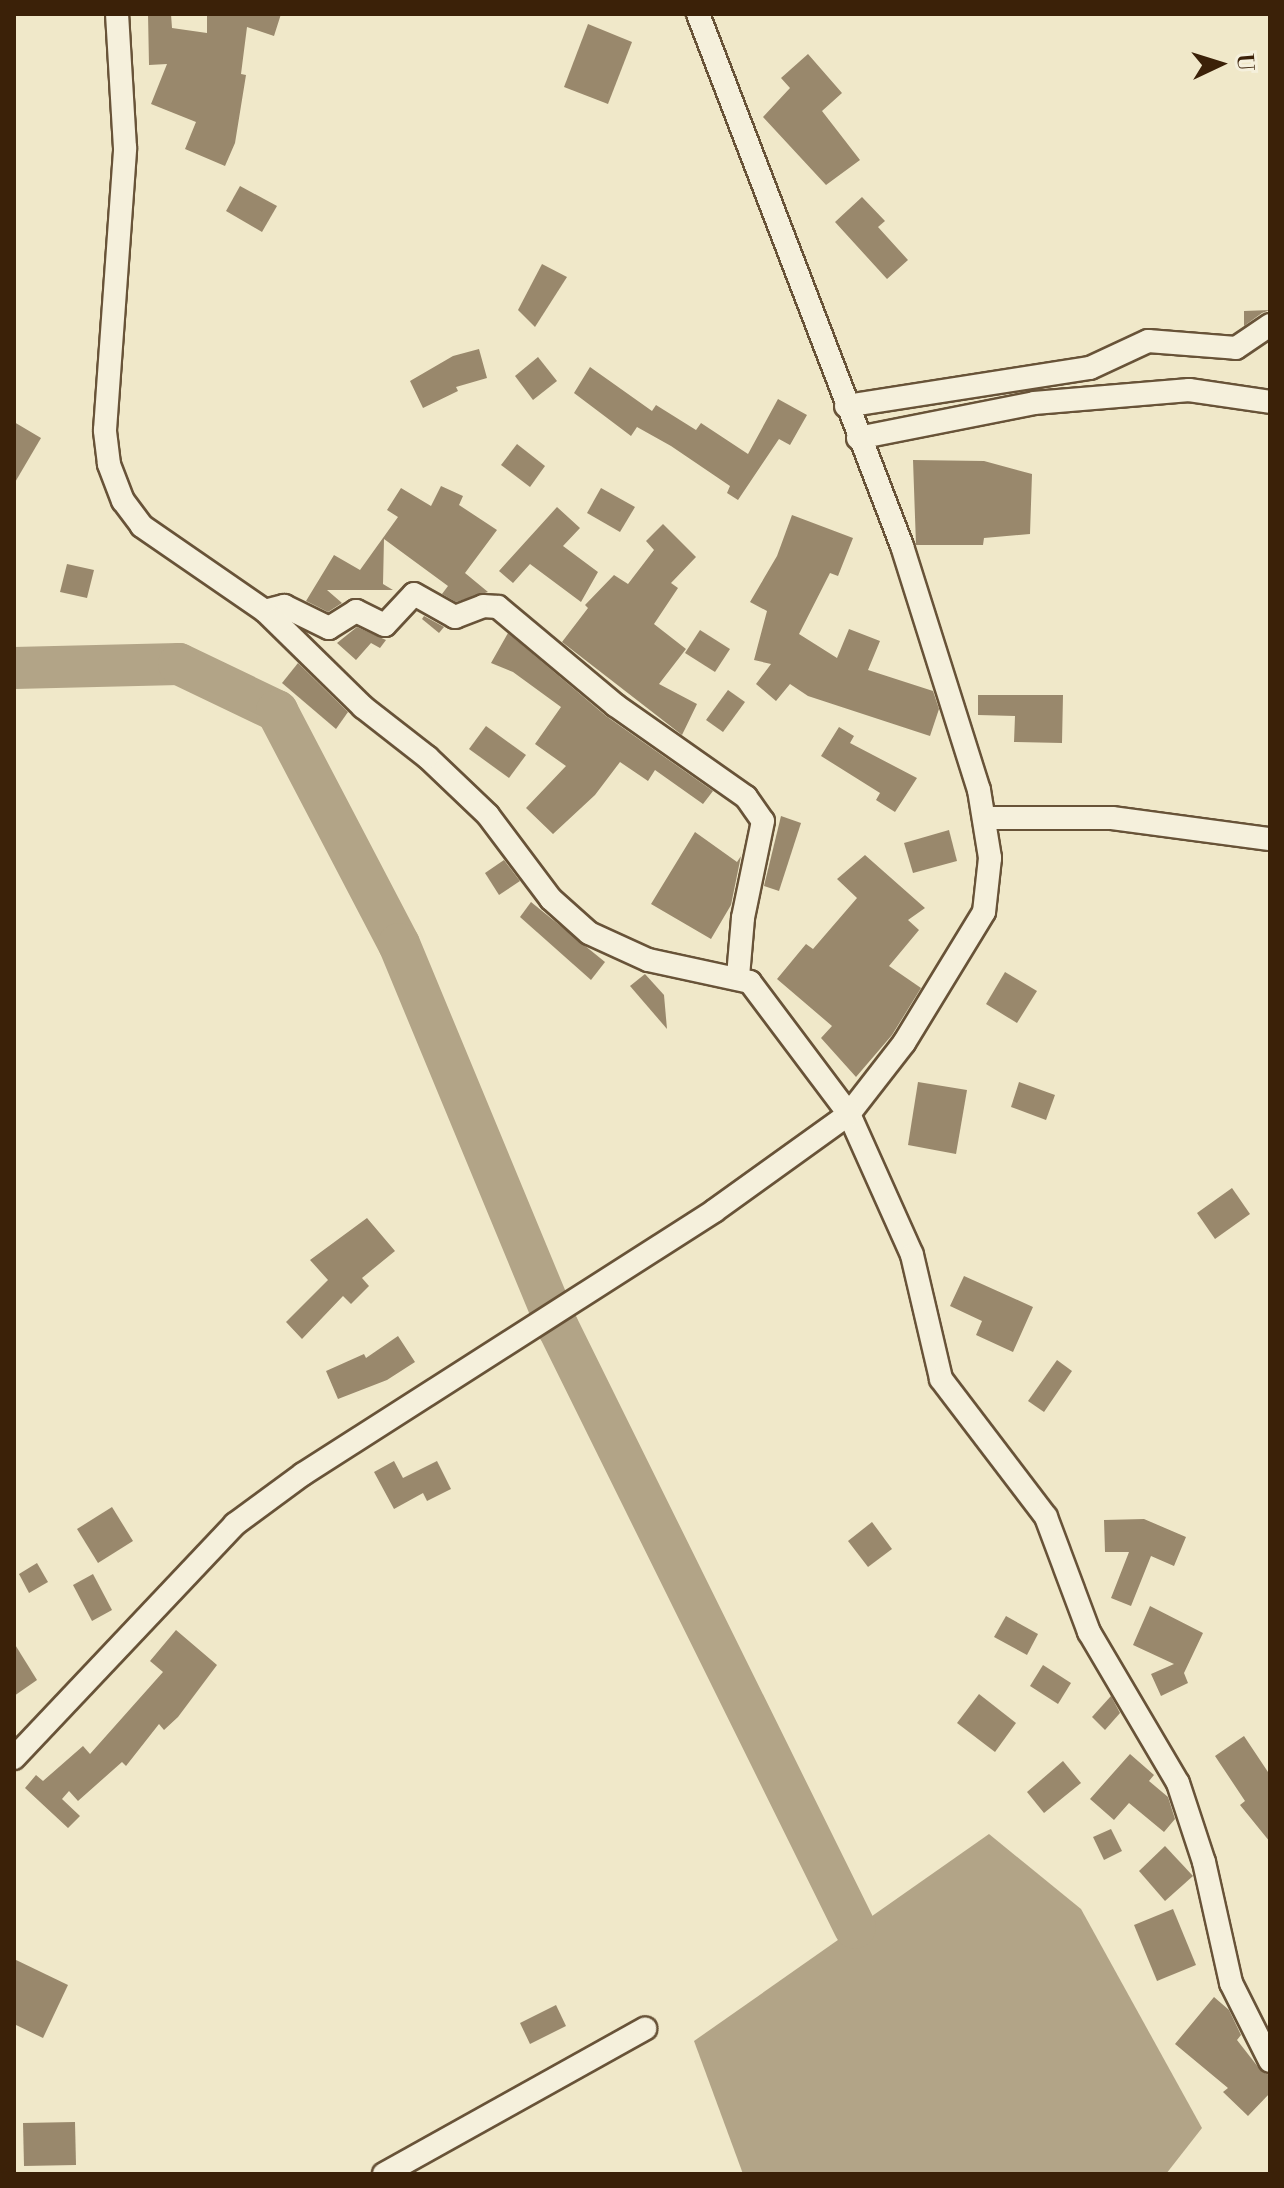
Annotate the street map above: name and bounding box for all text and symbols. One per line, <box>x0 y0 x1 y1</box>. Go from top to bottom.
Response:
north arrow <box>1180 24 1260 104</box>
text: U <box>1230 53 1259 72</box>

